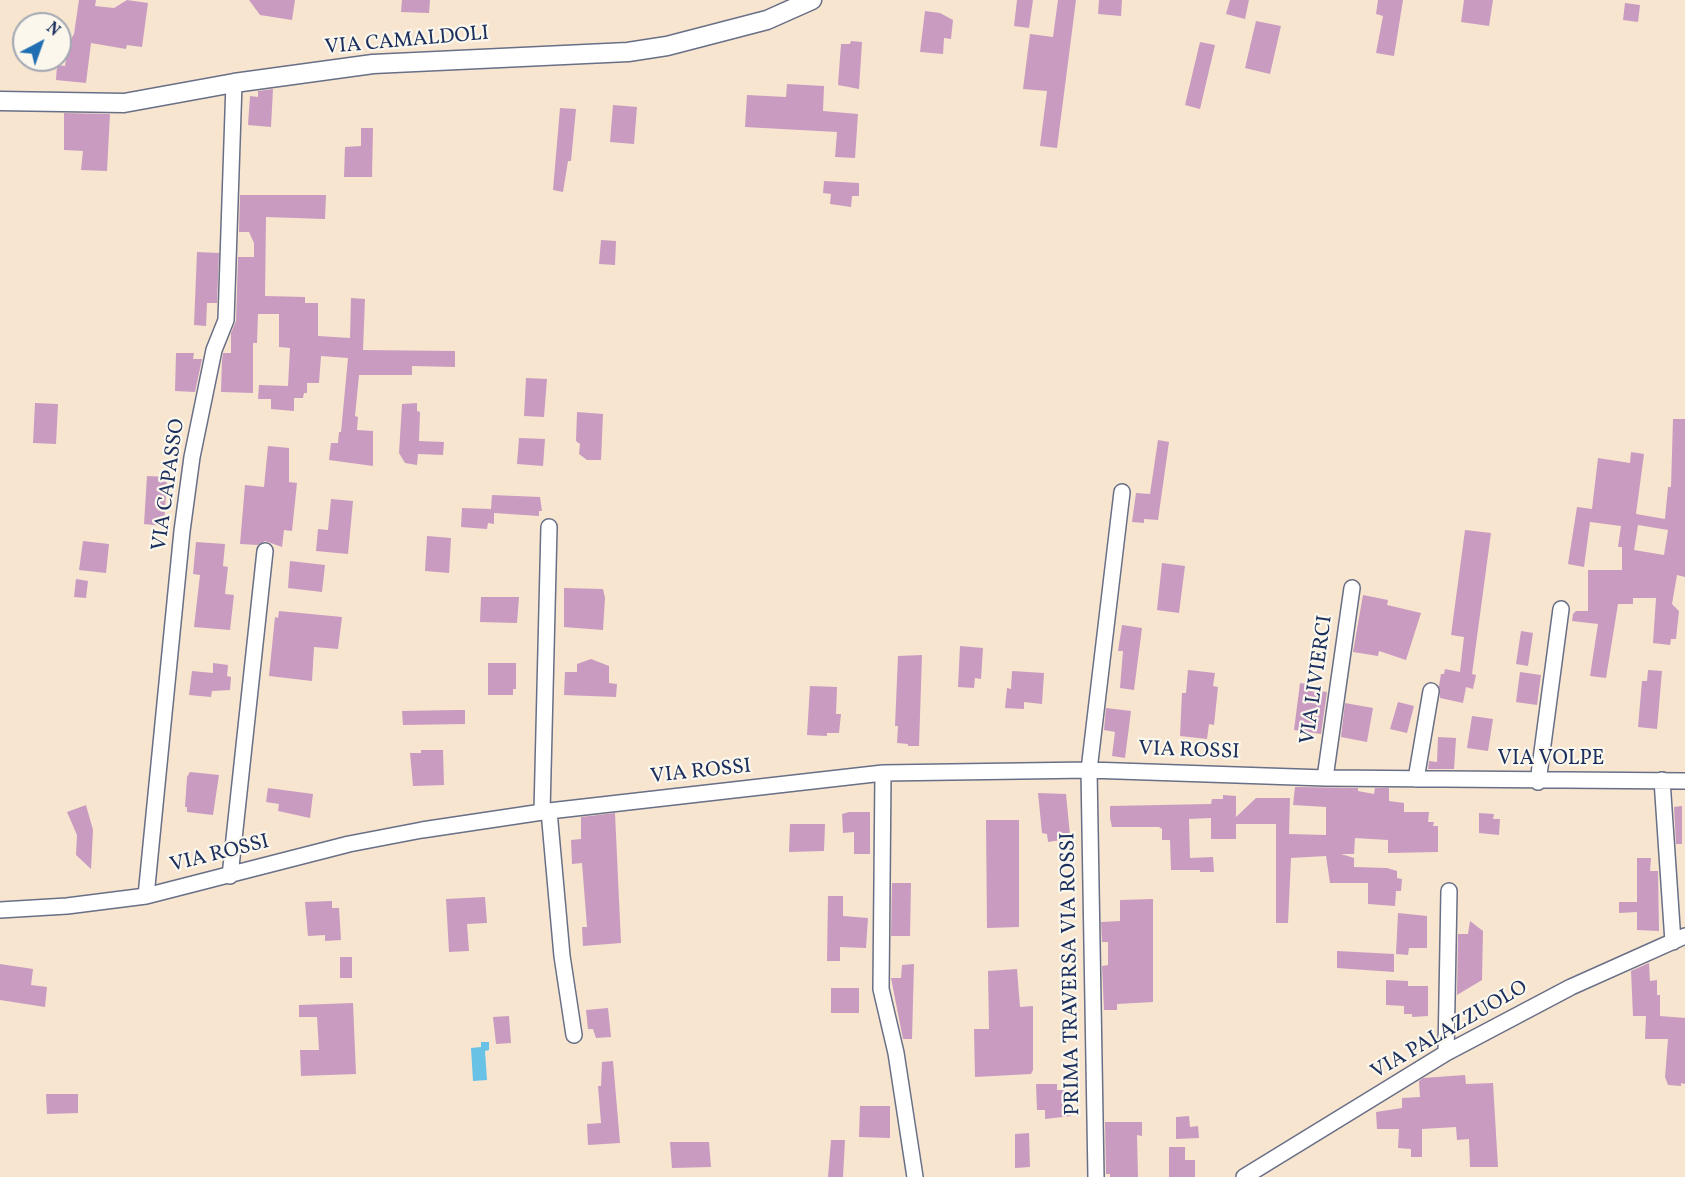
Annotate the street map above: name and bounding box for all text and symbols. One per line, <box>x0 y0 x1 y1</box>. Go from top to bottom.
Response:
north arrow <box>12 12 72 72</box>
text: N <box>41 18 64 42</box>
street label: VIA CAMALDOLI <box>324 22 490 62</box>
street label: VIA CAPASSO <box>148 417 192 553</box>
street label: VIA LIVIERCI <box>1296 614 1340 746</box>
street label: VIA ROSSI <box>1138 738 1240 766</box>
street label: VIA VOLPE <box>1498 747 1604 773</box>
street label: VIA ROSSI <box>649 755 753 791</box>
street label: VIA ROSSI <box>168 831 272 879</box>
street label: PRIMA TRAVERSA VIA ROSSI <box>1057 832 1087 1116</box>
street label: VIA PALAZZUOLO <box>1367 976 1533 1086</box>

